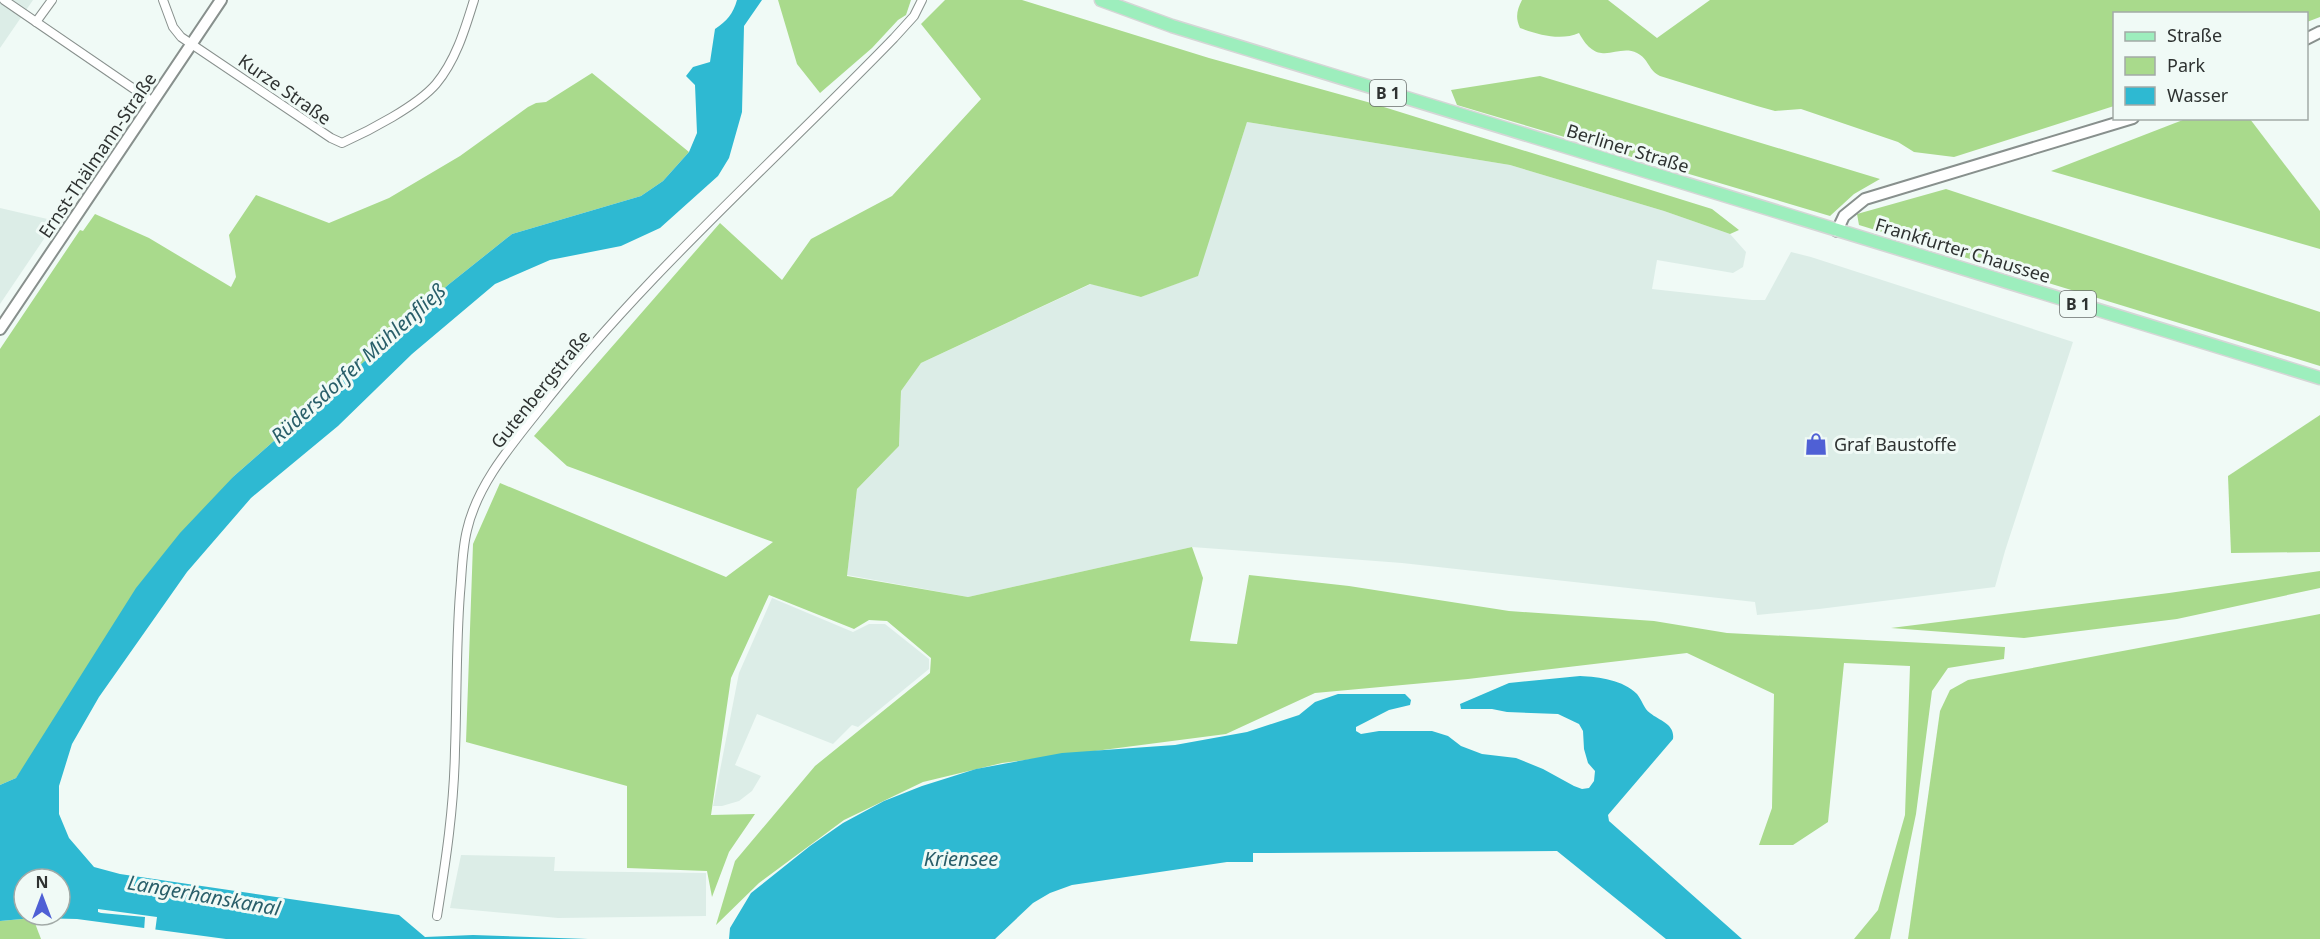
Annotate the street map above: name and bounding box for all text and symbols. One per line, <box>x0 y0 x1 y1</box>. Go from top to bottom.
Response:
legend <box>2113 12 2308 120</box>
text: Straße <box>2167 23 2222 47</box>
street label: Kurze Straße <box>234 48 336 130</box>
text: Park <box>2167 53 2205 77</box>
street label: Ernst-Thälmann-Straße <box>33 68 161 242</box>
road number: B 1 <box>1370 80 1406 106</box>
text: Wasser <box>2167 83 2229 107</box>
street label: Berliner Straße <box>1564 118 1692 178</box>
street label: Frankfurter Chaussee <box>1872 212 2054 288</box>
water label: Rüdersdorfer Mühlenfließ <box>265 277 451 449</box>
road number: B 1 <box>2060 291 2096 317</box>
street label: Gutenbergstraße <box>485 325 595 453</box>
shop icon: Graf Baustoffe <box>1803 431 1829 457</box>
place label: Graf Baustoffe <box>1834 432 1957 456</box>
water label: Kriensee <box>924 845 998 872</box>
north arrow <box>12 867 72 927</box>
water label: Langerhanskanal <box>126 868 283 922</box>
text: N <box>35 871 49 893</box>

